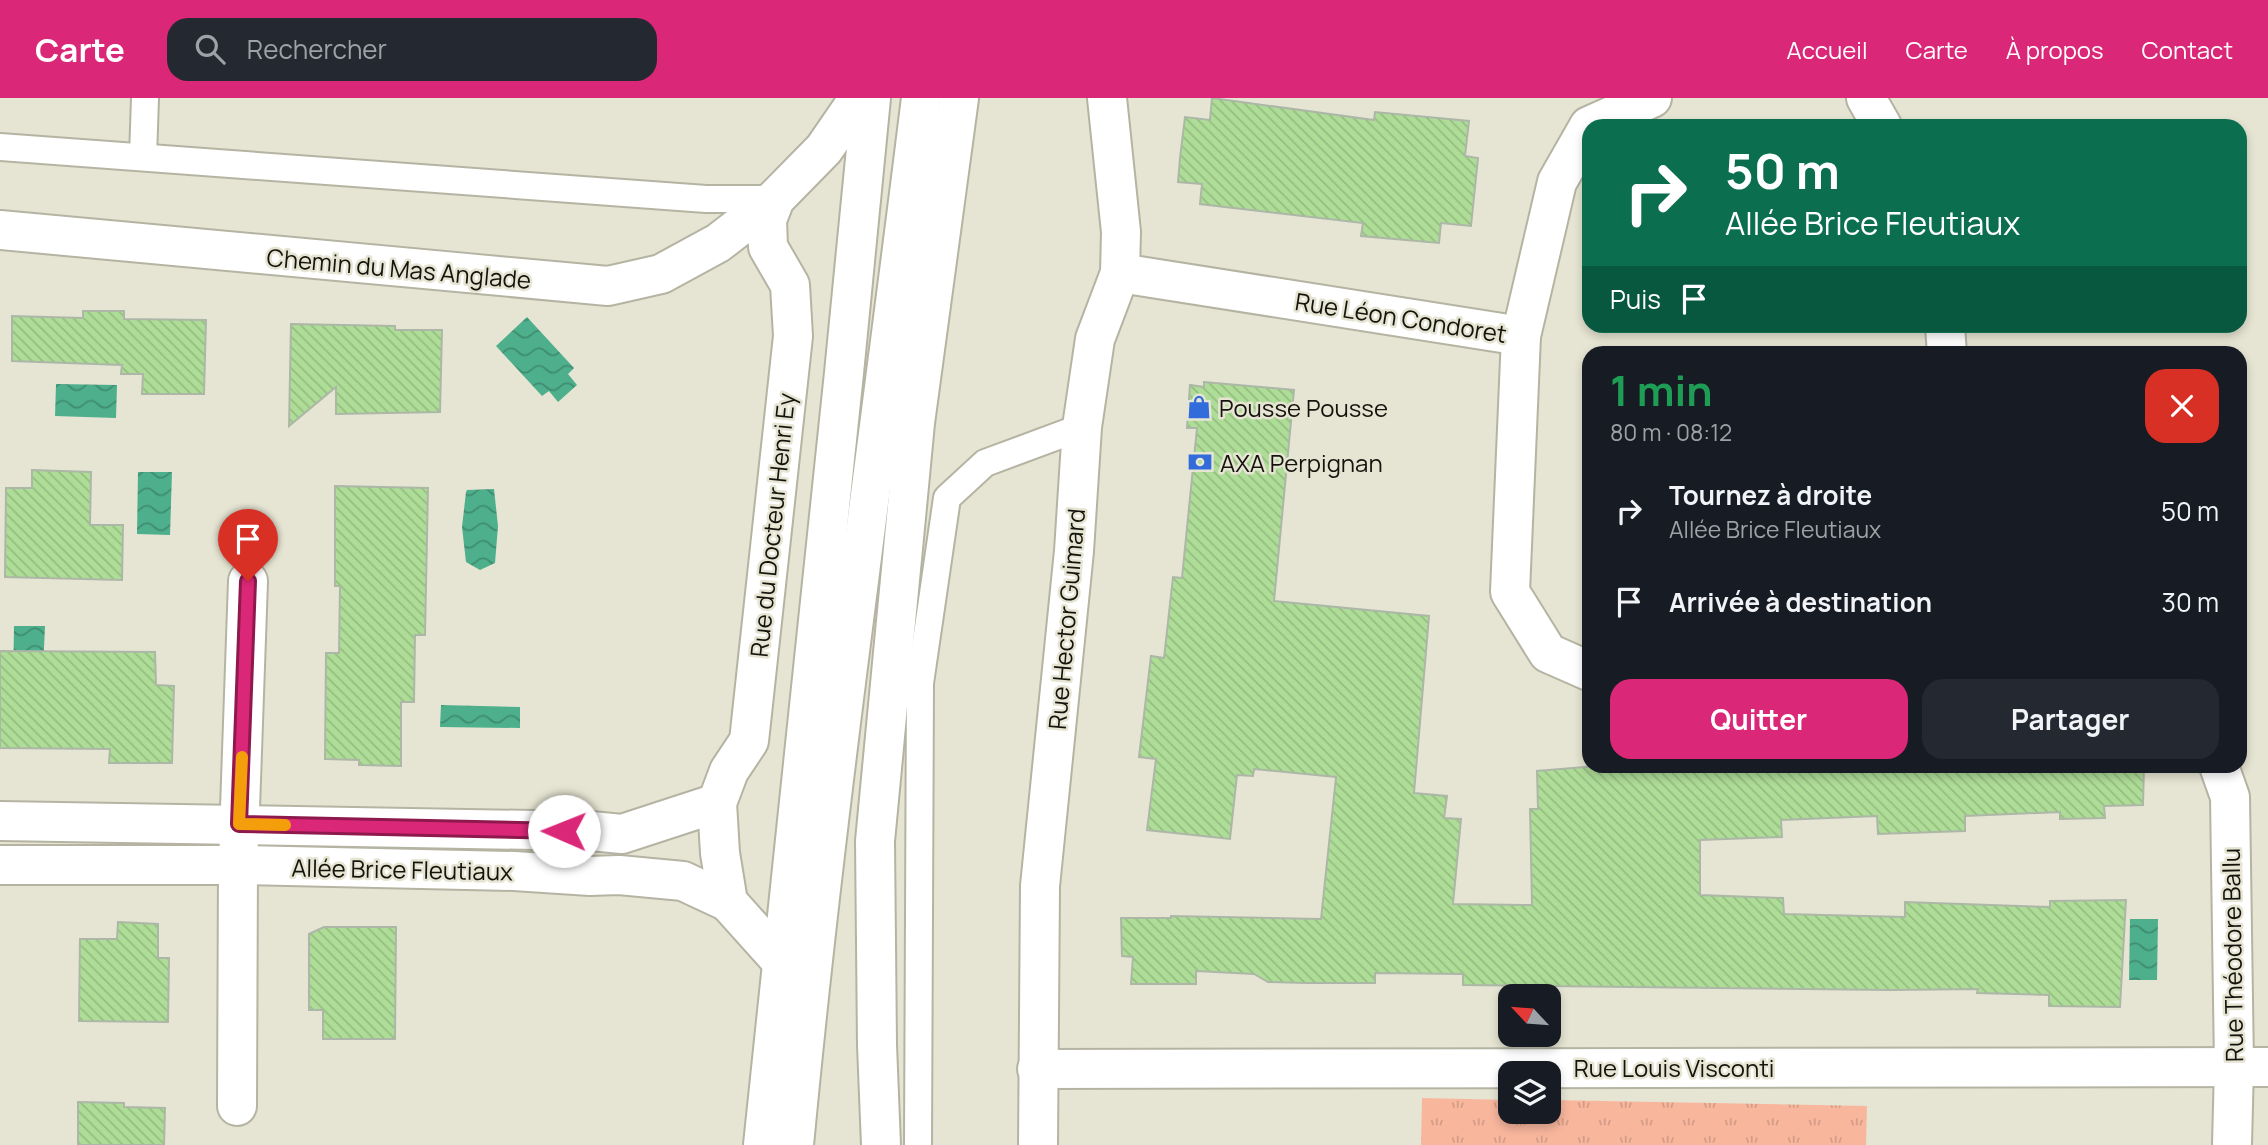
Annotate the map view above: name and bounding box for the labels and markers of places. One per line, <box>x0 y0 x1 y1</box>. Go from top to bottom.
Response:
place label: Pousse Pousse <box>1219 391 1388 424</box>
shop icon: Pousse Pousse <box>1185 393 1213 421</box>
place label: AXA Perpignan <box>1220 446 1383 479</box>
bank icon: AXA Perpignan <box>1186 448 1214 476</box>
pin <box>218 509 278 581</box>

